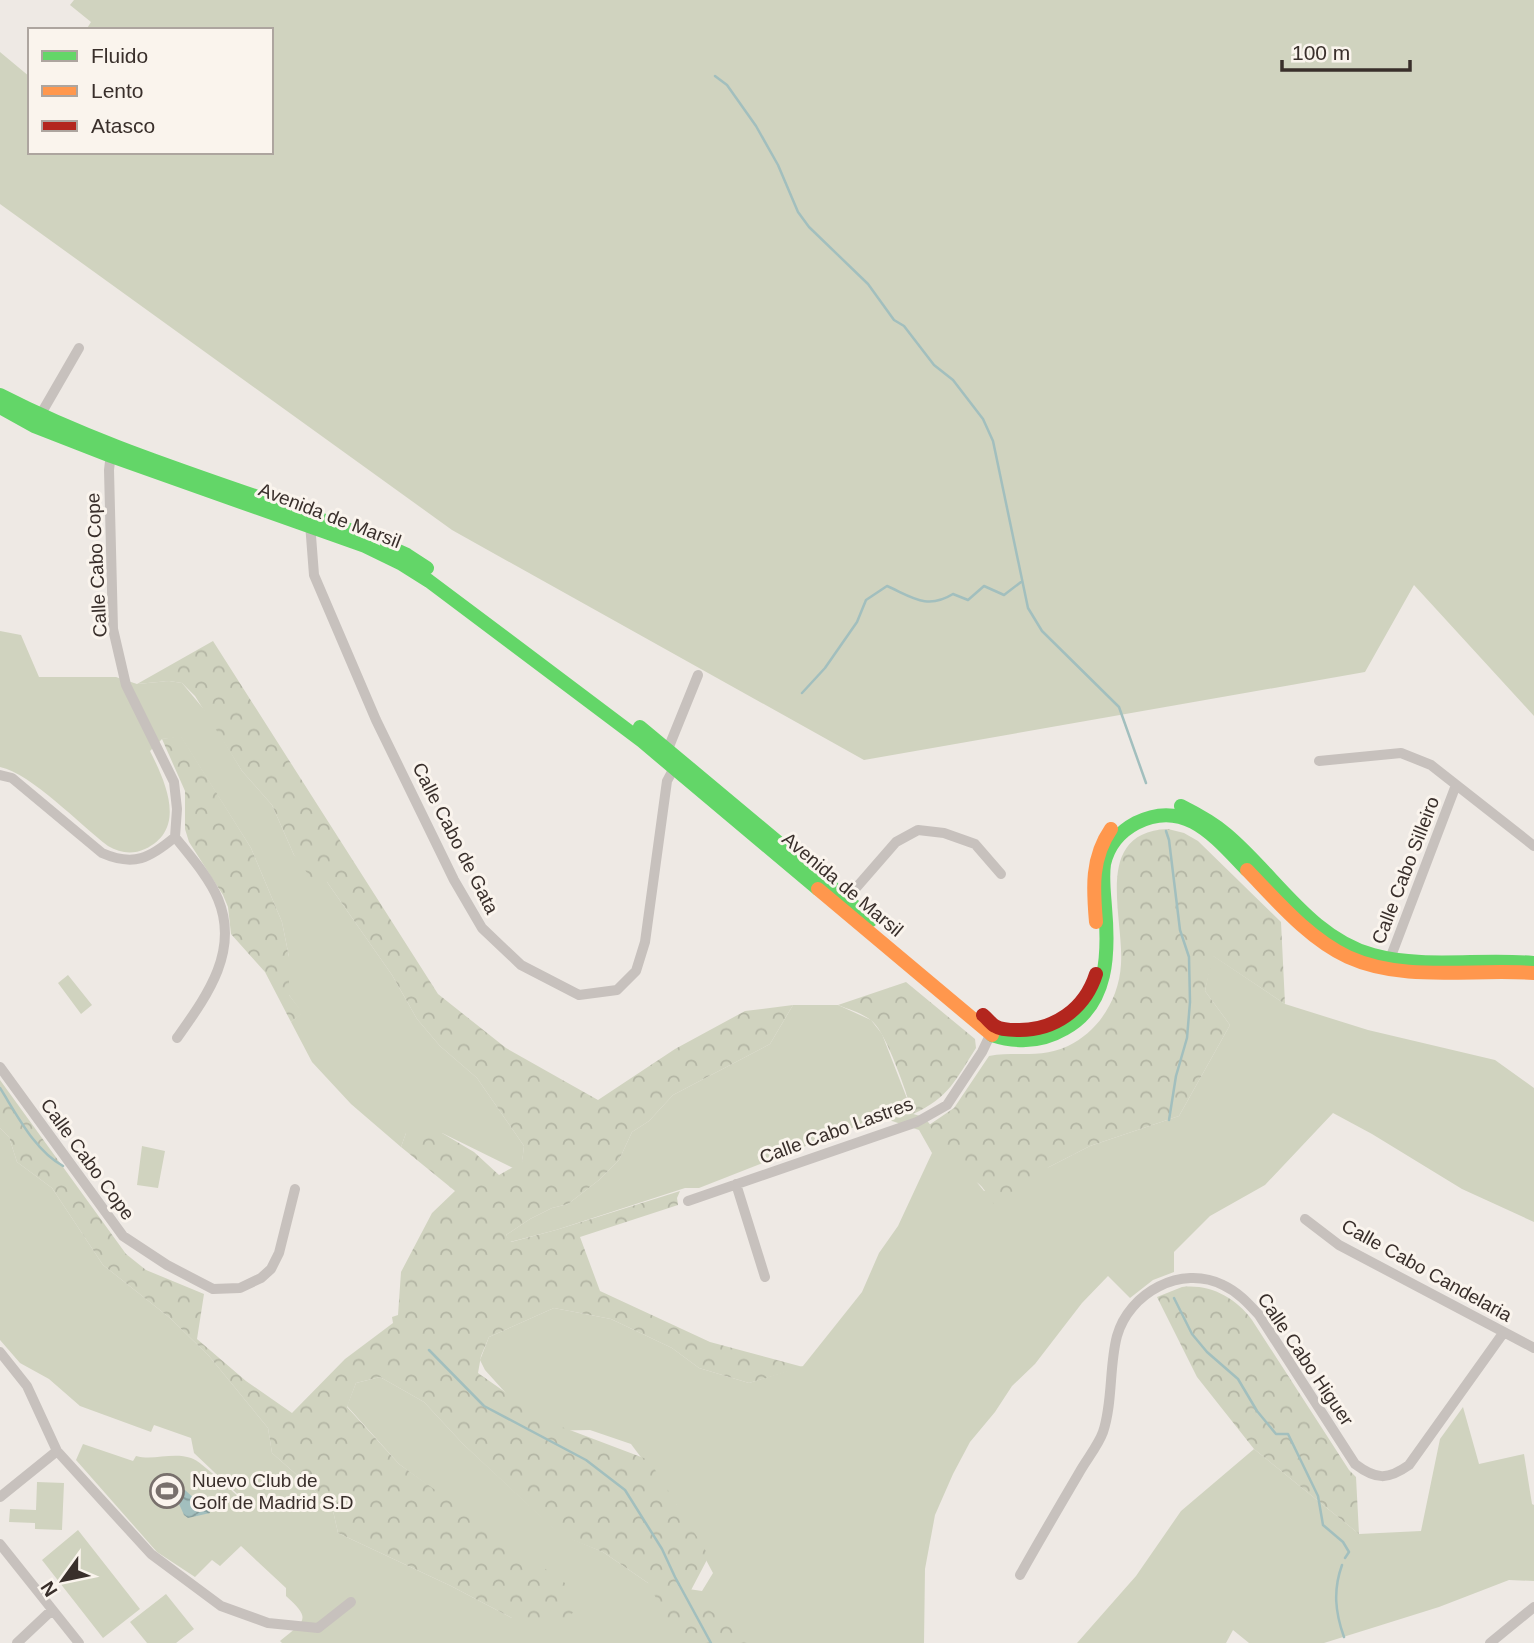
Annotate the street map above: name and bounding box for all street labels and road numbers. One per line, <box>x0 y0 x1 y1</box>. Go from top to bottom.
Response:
street label: Avenida de Marsil <box>256 479 404 552</box>
street label: Calle Cabo Cope <box>82 492 111 638</box>
street label: Calle Cabo de Gata <box>408 759 503 918</box>
street label: Calle Cabo Silleiro <box>1368 793 1443 947</box>
street label: Avenida de Marsil <box>778 828 907 941</box>
street label: Calle Cabo Lastres <box>757 1093 916 1168</box>
street label: Calle Cabo Cope <box>37 1095 139 1224</box>
street label: Calle Cabo Candelaria <box>1338 1215 1516 1326</box>
street label: Calle Cabo Higuer <box>1253 1289 1358 1430</box>

